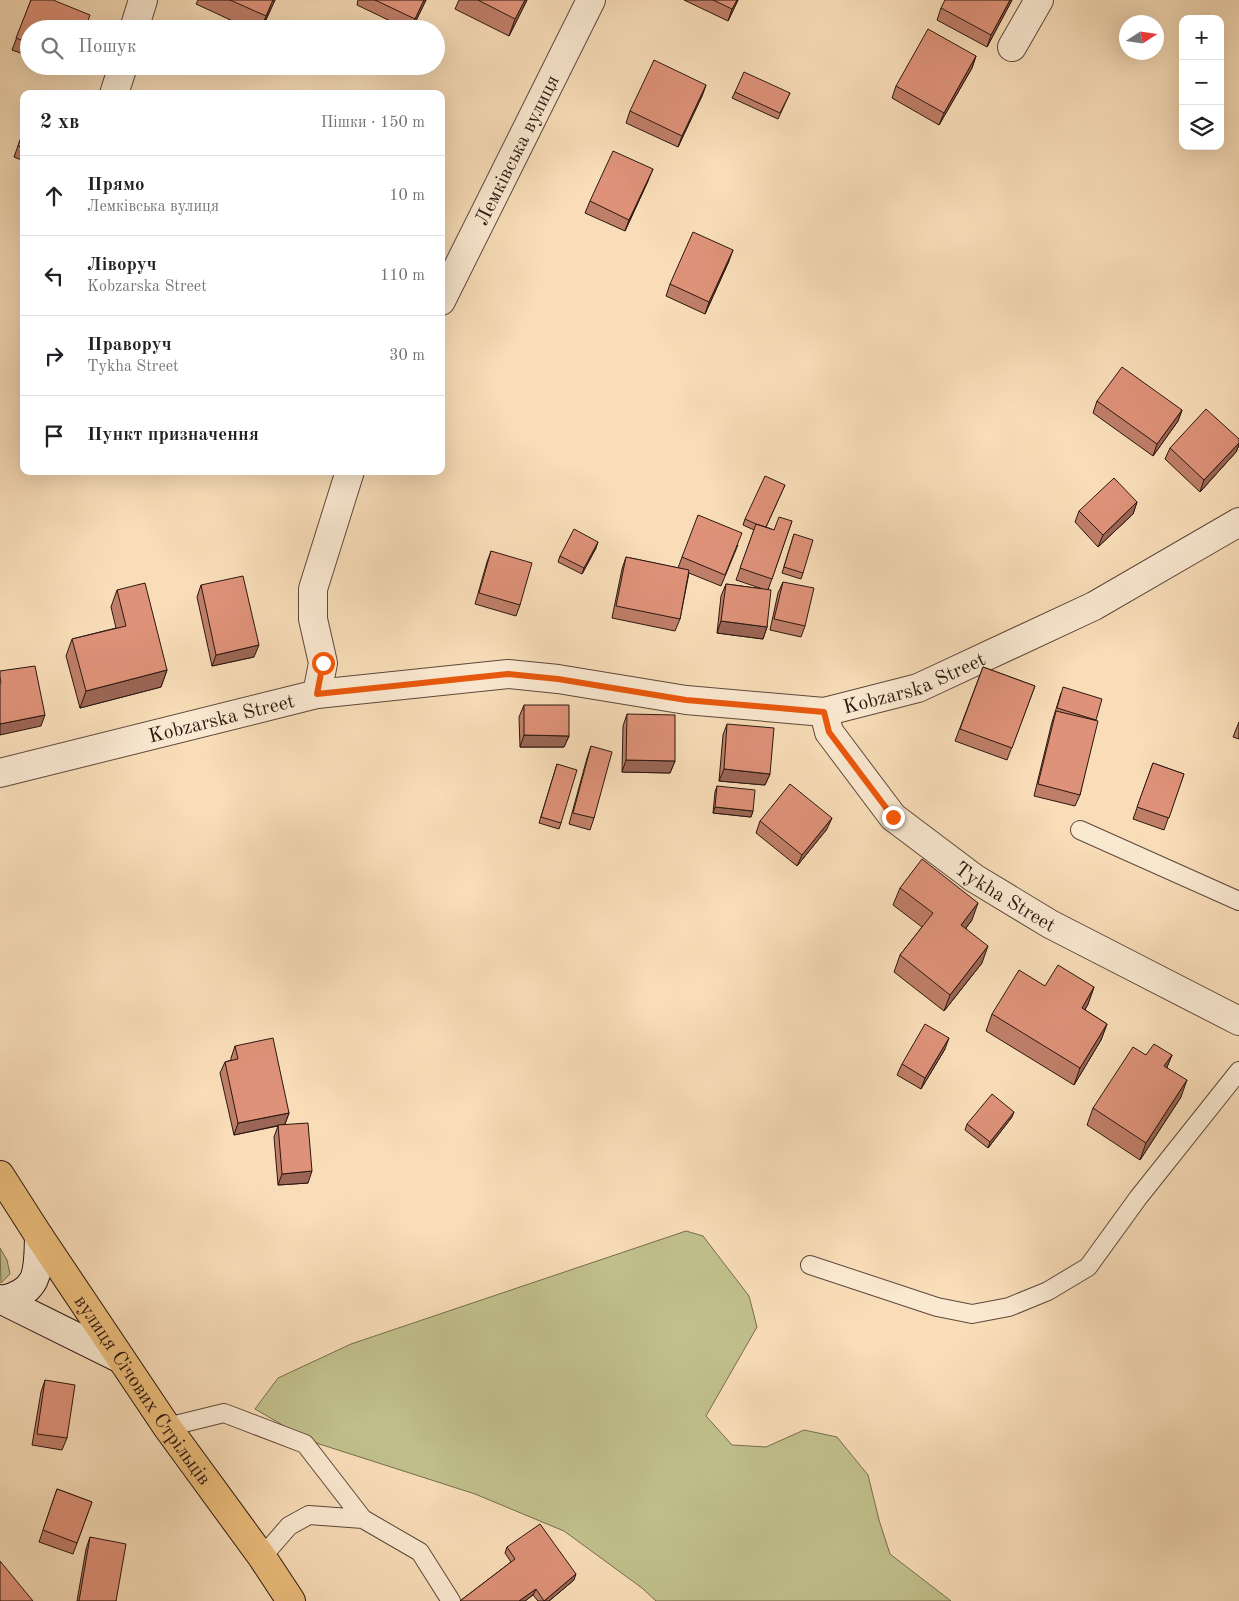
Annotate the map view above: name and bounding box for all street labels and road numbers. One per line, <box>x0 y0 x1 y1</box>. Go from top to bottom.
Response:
street label: Лемківська вулиця <box>472 72 564 229</box>
street label: Kobzarska Street <box>841 650 989 719</box>
street label: Kobzarska Street <box>147 692 297 748</box>
street label: Tykha Street <box>950 859 1058 937</box>
street label: вулиця Січових Стрільців <box>70 1292 214 1489</box>

